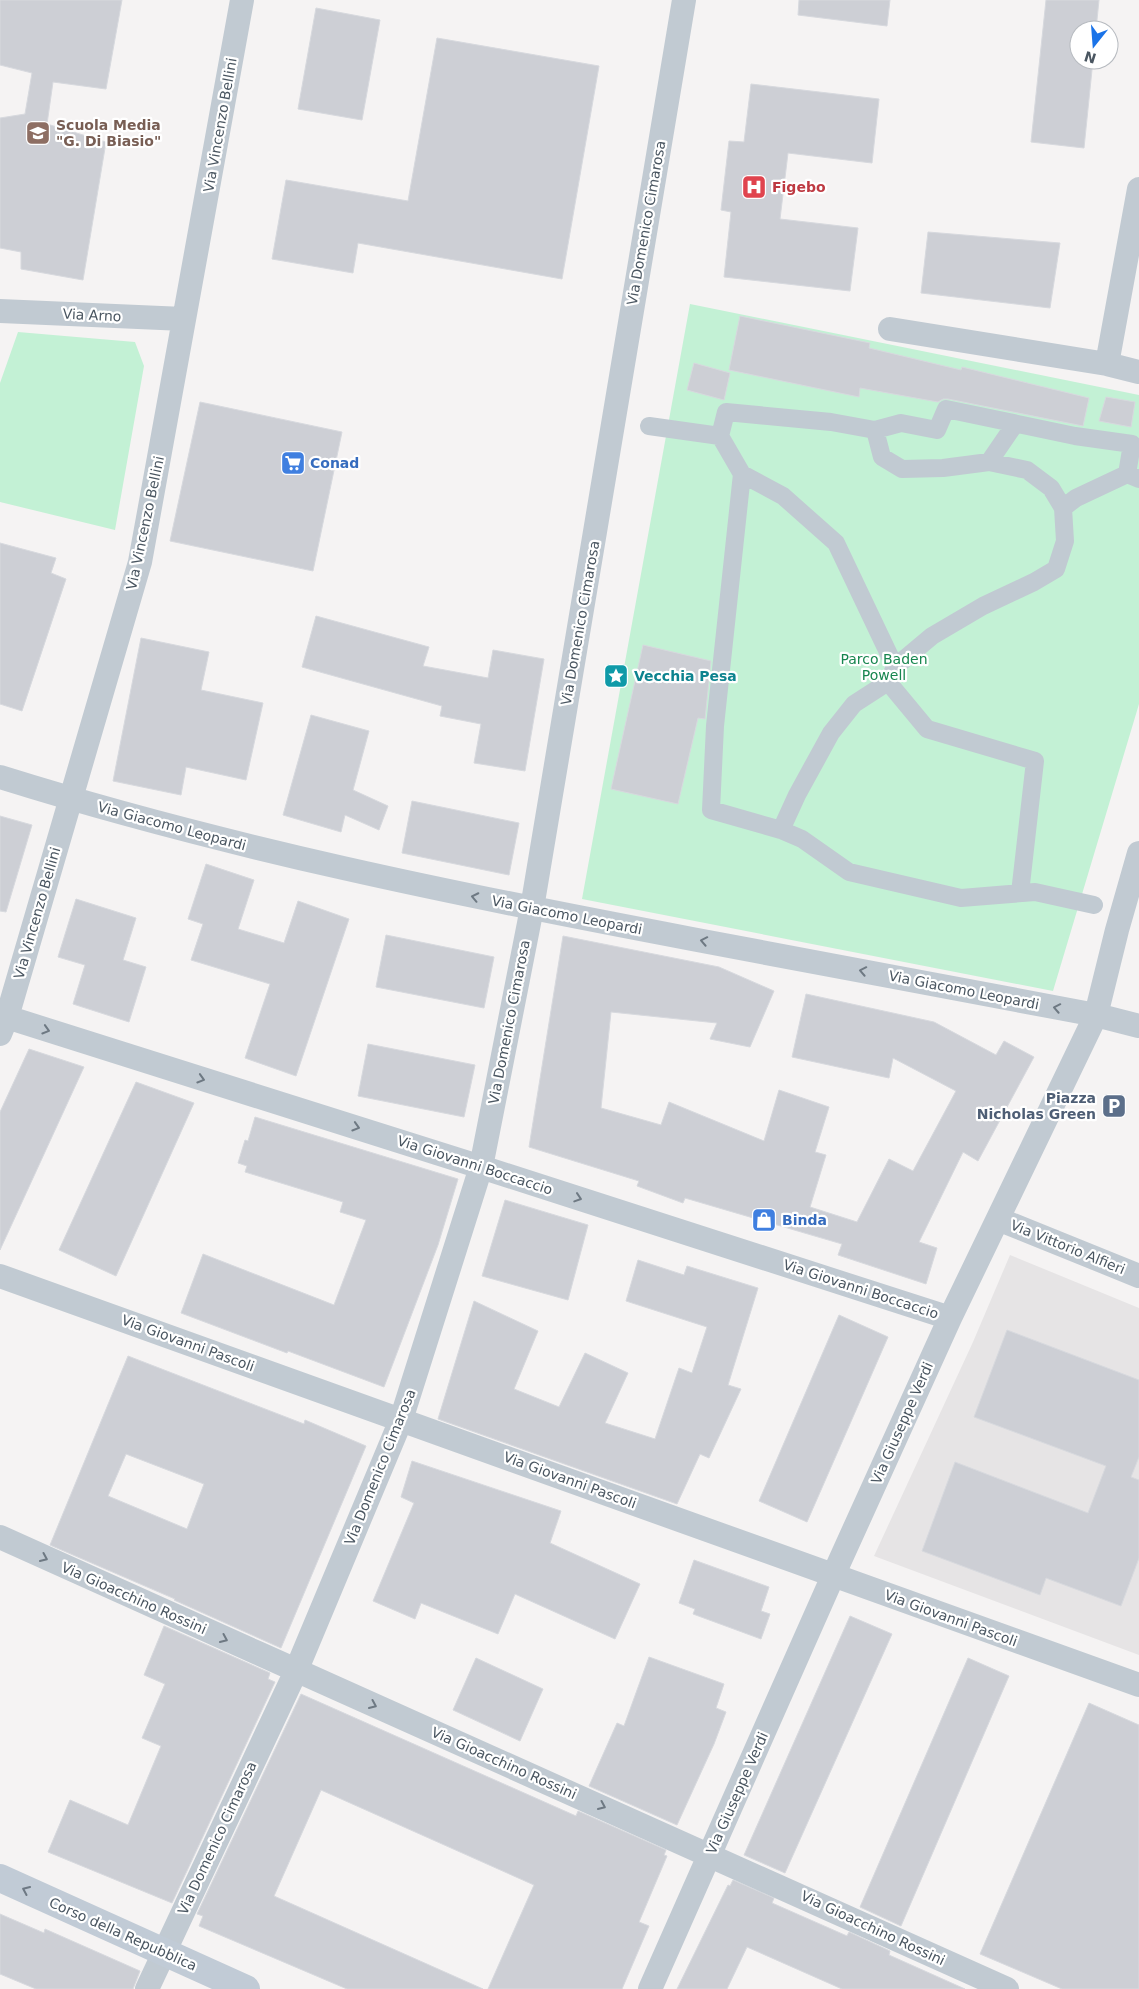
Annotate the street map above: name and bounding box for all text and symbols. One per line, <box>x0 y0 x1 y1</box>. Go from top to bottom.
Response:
north arrow <box>1069 20 1119 70</box>
text: N <box>1082 48 1098 67</box>
street label: Via Vincenzo Bellini <box>200 56 240 194</box>
place label: Scuola Media "G. Di Biasio" <box>56 117 161 149</box>
school or university icon: Scuola Media "G. Di Biasio" <box>25 120 51 146</box>
street label: Via Domenico Cimarosa <box>624 139 668 307</box>
hospital icon: Figebo <box>741 174 767 200</box>
place label: Figebo <box>772 179 826 195</box>
street label: Via Arno <box>62 305 122 325</box>
supermarket icon: Conad <box>280 450 306 476</box>
street label: Via Vincenzo Bellini <box>123 455 167 591</box>
place label: Conad <box>310 455 359 471</box>
street label: Via Domenico Cimarosa <box>558 539 602 707</box>
park label: Parco Baden Powell <box>840 651 928 683</box>
place icon: Vecchia Pesa <box>603 663 629 689</box>
place label: Vecchia Pesa <box>634 668 737 684</box>
street label: Via Giacomo Leopardi <box>96 798 248 854</box>
street label: Via Vincenzo Bellini <box>11 845 63 981</box>
one-way arrow <box>471 892 480 902</box>
street label: Via Giacomo Leopardi <box>490 893 644 937</box>
one-way arrow <box>699 936 708 947</box>
street label: Via Domenico Cimarosa <box>485 938 533 1106</box>
one-way arrow <box>859 967 868 977</box>
street label: Via Giacomo Leopardi <box>887 968 1041 1012</box>
one-way arrow <box>1053 1003 1062 1014</box>
one-way arrow <box>42 1024 50 1034</box>
one-way arrow <box>197 1073 205 1083</box>
place label: Piazza Nicholas Green <box>977 1090 1096 1122</box>
parking icon: Piazza Nicholas Green <box>1101 1093 1127 1119</box>
one-way arrow <box>352 1122 360 1132</box>
street label: Via Giovanni Boccaccio <box>395 1132 555 1198</box>
one-way arrow <box>573 1192 582 1202</box>
shop icon: Binda <box>751 1207 777 1233</box>
place label: Binda <box>782 1212 827 1228</box>
street label: Via Vittorio Alfieri <box>1008 1217 1128 1277</box>
street label: Via Giovanni Boccaccio <box>781 1256 941 1322</box>
street label: Via Giovanni Pascoli <box>119 1312 257 1374</box>
street label: Via Giuseppe Verdi <box>868 1359 936 1487</box>
street label: Via Domenico Cimarosa <box>341 1387 419 1547</box>
street label: Via Giovanni Pascoli <box>501 1449 639 1511</box>
one-way arrow <box>39 1551 48 1562</box>
street label: Via Gioacchino Rossini <box>59 1559 209 1637</box>
street label: Via Giovanni Pascoli <box>882 1587 1020 1649</box>
one-way arrow <box>219 1632 228 1643</box>
one-way arrow <box>368 1699 377 1709</box>
street label: Via Gioacchino Rossini <box>429 1724 579 1802</box>
street label: Via Giuseppe Verdi <box>703 1729 771 1857</box>
street label: Via Domenico Cimarosa <box>174 1759 260 1917</box>
one-way arrow <box>597 1799 606 1810</box>
one-way arrow <box>22 1886 31 1896</box>
street label: Via Gioacchino Rossini <box>798 1888 948 1968</box>
street label: Corso della Repubblica <box>47 1894 199 1974</box>

